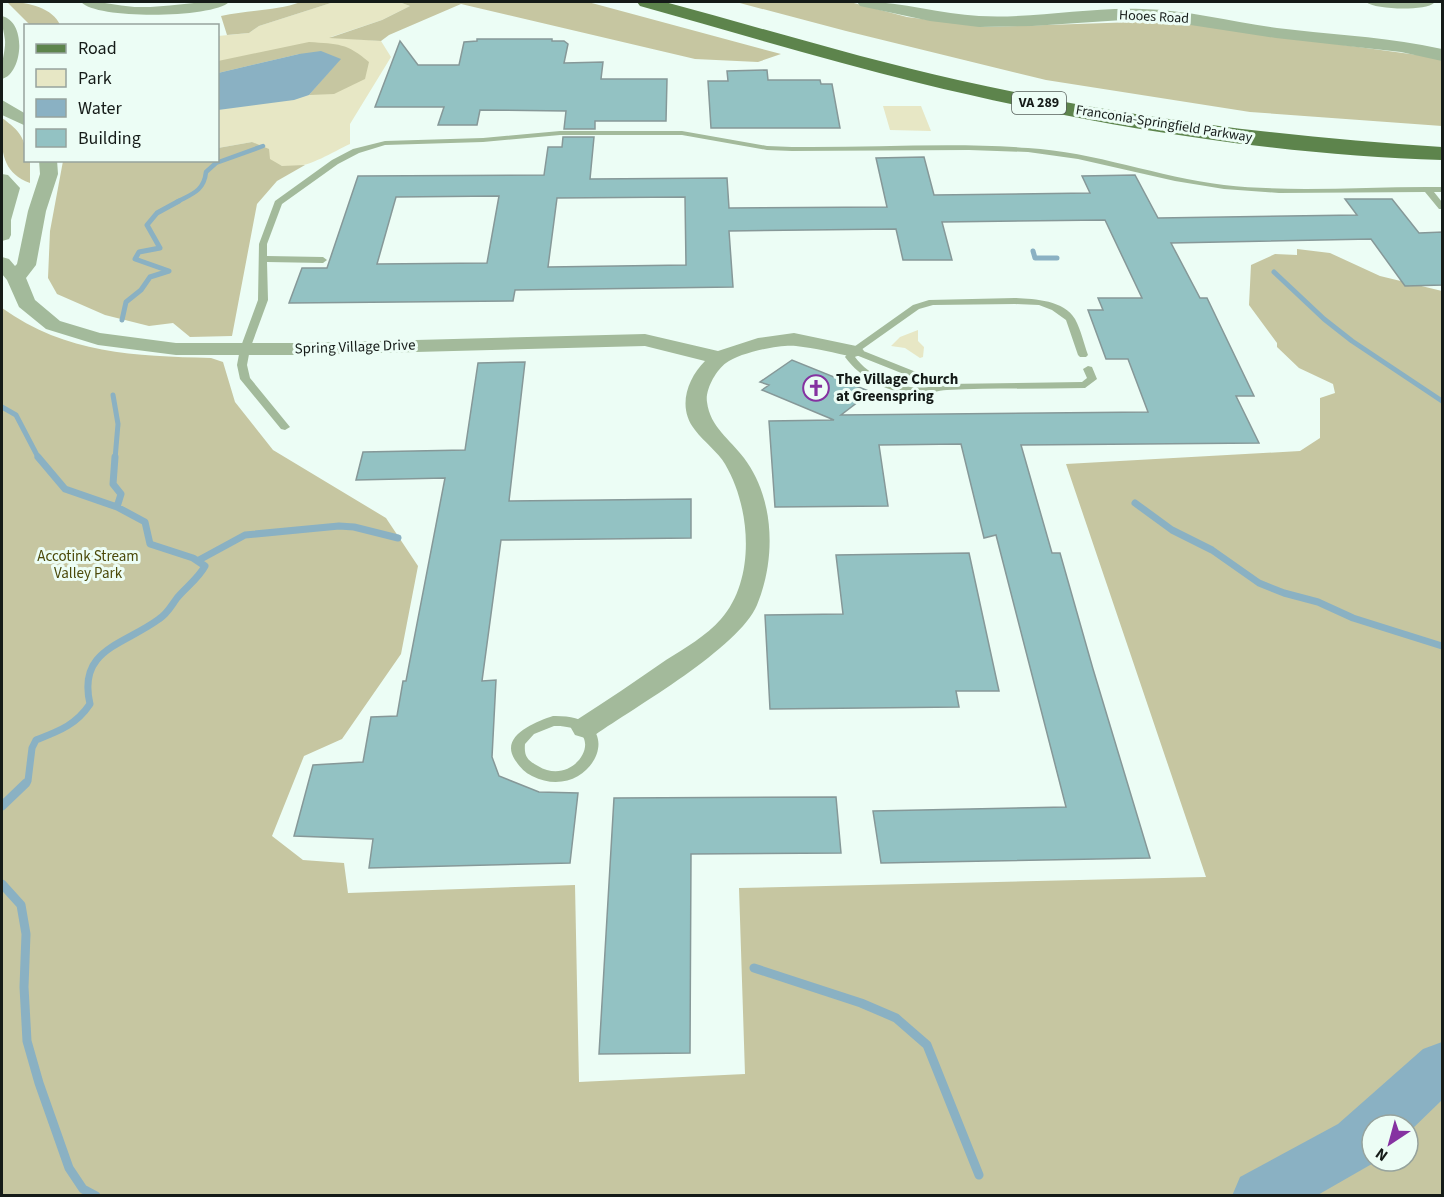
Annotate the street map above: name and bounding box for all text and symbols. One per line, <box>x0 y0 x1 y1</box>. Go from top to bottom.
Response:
street label: Hooes Road <box>1119 5 1189 29</box>
legend <box>24 24 219 162</box>
text: Road <box>78 36 117 61</box>
text: Park <box>78 66 112 91</box>
road number: VA 289 <box>1012 92 1066 114</box>
text: Water <box>78 96 122 121</box>
street label: Franconia-Springfield Parkway <box>1074 100 1254 148</box>
text: Building <box>78 126 141 151</box>
street label: Spring Village Drive <box>294 334 416 360</box>
place label: The Village Church at Greenspring <box>836 369 958 407</box>
church icon: The Village Church at Greenspring <box>801 373 831 403</box>
park label: Accotink Stream Valley Park <box>37 546 139 584</box>
north arrow <box>1360 1113 1420 1173</box>
text: N <box>1371 1142 1393 1166</box>

